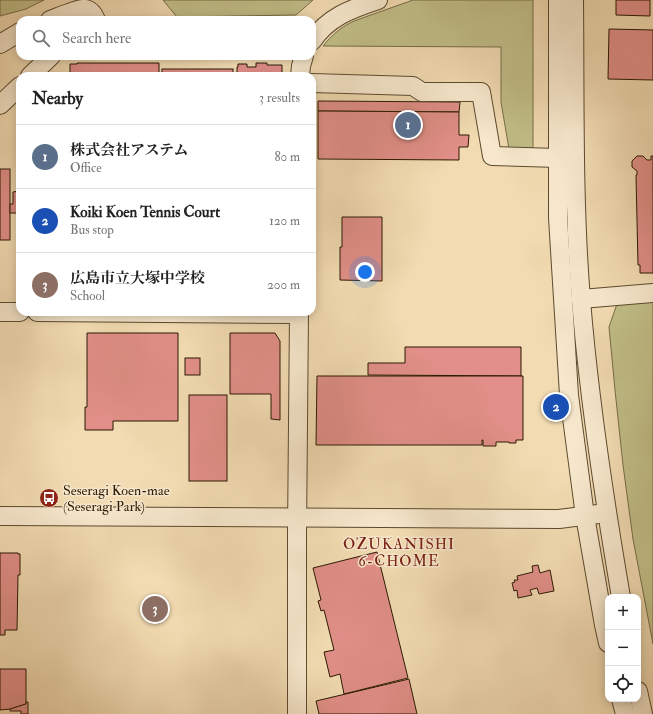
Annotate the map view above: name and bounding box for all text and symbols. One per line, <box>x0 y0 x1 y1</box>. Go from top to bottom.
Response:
search box <box>16 16 316 60</box>
icon: search <box>30 27 52 49</box>
text: Search here <box>62 29 131 48</box>
text: Nearby <box>32 88 83 109</box>
text: 3 results <box>259 90 300 106</box>
pin: 1 <box>395 110 421 140</box>
text: 株式会社アステム <box>70 141 188 160</box>
text: 1 <box>43 149 47 165</box>
text: 80 m <box>274 149 300 165</box>
text: Office <box>70 160 102 176</box>
text: Koiki Koen Tennis Court <box>70 203 220 222</box>
text: 2 <box>42 213 48 229</box>
text: 120 m <box>269 213 300 229</box>
text: Bus stop <box>70 222 114 238</box>
your location <box>355 262 375 282</box>
text: 広島市立大塚中学校 <box>70 269 205 288</box>
text: 3 <box>43 277 48 293</box>
text: 200 m <box>267 277 300 293</box>
text: School <box>70 288 105 304</box>
pin: 2 <box>543 392 569 422</box>
place label: Seseragi Koen-mae (Seseragi Park) <box>63 482 170 515</box>
bus stop icon: Seseragi Koen-mae (Seseragi Park) <box>38 487 60 509</box>
district label: OZUKANISHI 6-CHOME <box>343 535 455 571</box>
pin: 3 <box>142 594 168 624</box>
map controls <box>605 594 641 702</box>
button: + <box>605 594 641 630</box>
button: − <box>605 630 641 666</box>
button: locate <box>605 666 641 702</box>

